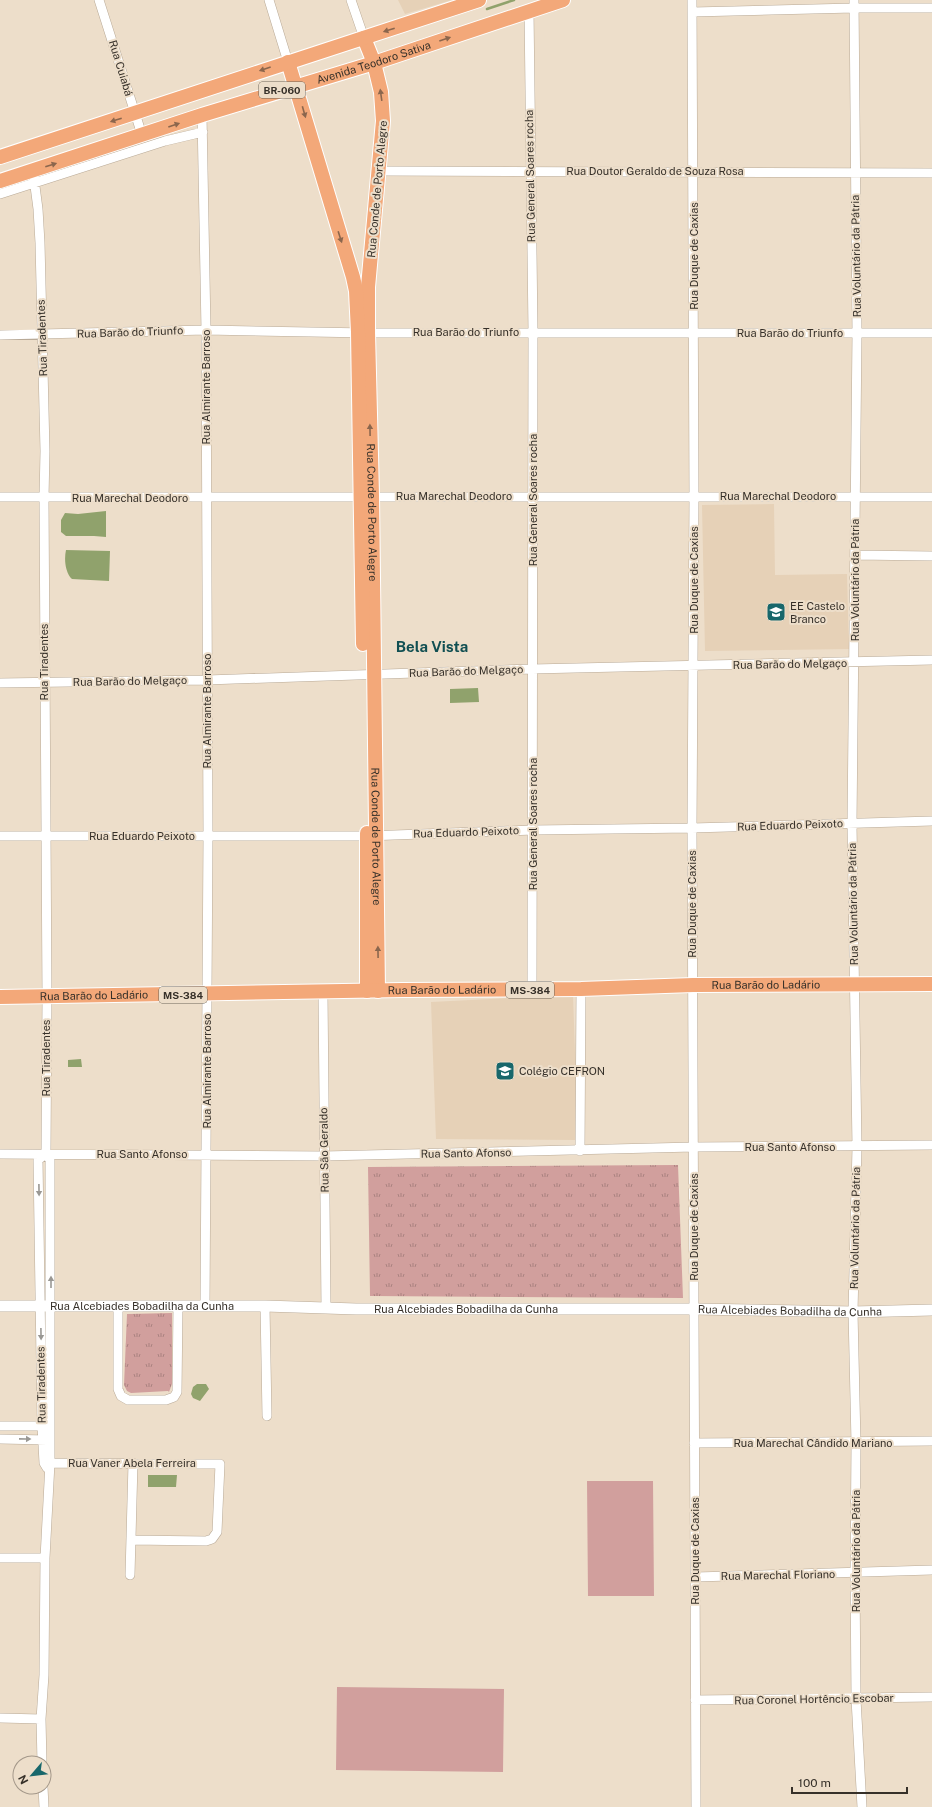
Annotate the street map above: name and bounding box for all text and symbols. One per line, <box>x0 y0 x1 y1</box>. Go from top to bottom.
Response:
one-way arrow <box>383 27 395 33</box>
one-way arrow <box>439 36 451 42</box>
street label: Rua Cuiabá <box>107 39 135 97</box>
street label: Avenida Teodoro Sativa <box>315 39 432 86</box>
one-way arrow <box>259 67 271 73</box>
road number: BR-060 <box>259 82 305 98</box>
one-way arrow <box>378 89 384 101</box>
one-way arrow <box>301 107 307 119</box>
street label: Rua General Soares rocha <box>523 110 537 242</box>
one-way arrow <box>109 117 121 123</box>
street label: Rua Conde de Porto Alegre <box>365 120 389 258</box>
one-way arrow <box>169 122 181 128</box>
one-way arrow <box>45 162 57 168</box>
street label: Rua Doutor Geraldo de Souza Rosa <box>566 165 744 177</box>
street label: Rua Voluntário da Pátria <box>849 195 863 317</box>
street label: Rua Duque de Caxias <box>688 202 700 310</box>
one-way arrow <box>337 232 343 244</box>
street label: Rua Tiradentes <box>35 299 49 377</box>
street label: Rua Barão do Triunfo <box>77 324 183 340</box>
street label: Rua Barão do Triunfo <box>413 326 519 338</box>
street label: Rua Barão do Triunfo <box>737 327 843 339</box>
street label: Rua Almirante Barroso <box>200 329 212 445</box>
one-way arrow <box>367 423 373 436</box>
street label: Rua General Soares rocha <box>527 434 539 566</box>
street label: Rua Conde de Porto Alegre <box>365 443 379 582</box>
street label: Rua Marechal Deodoro <box>396 490 512 502</box>
street label: Rua Marechal Deodoro <box>720 490 836 502</box>
street label: Rua Marechal Deodoro <box>72 492 188 504</box>
street label: Rua Voluntário da Pátria <box>849 519 861 641</box>
street label: Rua Duque de Caxias <box>688 526 700 634</box>
place label: EE Castelo Branco <box>790 600 845 625</box>
school or university icon: EE Castelo Branco <box>765 601 787 623</box>
street label: Rua Tiradentes <box>38 623 50 700</box>
district label: Bela Vista <box>396 638 468 655</box>
street label: Rua Almirante Barroso <box>201 653 213 769</box>
street label: Rua Barão do Melgaço <box>733 657 847 672</box>
street label: Rua Barão do Melgaço <box>409 663 523 680</box>
street label: Rua Barão do Melgaço <box>73 674 187 689</box>
street label: Rua General Soares rocha <box>527 758 539 890</box>
street label: Rua Conde de Porto Alegre <box>369 767 383 906</box>
street label: Rua Eduardo Peixoto <box>737 817 843 833</box>
street label: Rua Eduardo Peixoto <box>413 824 519 840</box>
street label: Rua Eduardo Peixoto <box>89 830 195 842</box>
street label: Rua Voluntário da Pátria <box>846 843 860 965</box>
street label: Rua Duque de Caxias <box>686 850 698 958</box>
one-way arrow <box>374 946 381 958</box>
street label: Rua Barão do Ladário <box>712 978 820 991</box>
road number: MS-384 <box>506 982 554 998</box>
street label: Rua Barão do Ladário <box>388 983 496 996</box>
road number: MS-384 <box>159 987 207 1003</box>
street label: Rua Barão do Ladário <box>40 988 148 1002</box>
street label: Rua Almirante Barroso <box>201 1013 213 1129</box>
street label: Rua Tiradentes <box>40 1019 52 1096</box>
school or university icon: Colégio CEFRON <box>494 1060 516 1082</box>
place label: Colégio CEFRON <box>519 1065 605 1077</box>
street label: Rua São Geraldo <box>317 1107 331 1193</box>
street label: Rua Santo Afonso <box>745 1141 835 1153</box>
street label: Rua Santo Afonso <box>420 1146 512 1160</box>
street label: Rua Santo Afonso <box>97 1148 187 1160</box>
street label: Rua Voluntário da Pátria <box>848 1167 862 1289</box>
street label: Rua Duque de Caxias <box>688 1173 700 1281</box>
one-way arrow <box>36 1184 42 1197</box>
one-way arrow <box>48 1275 54 1288</box>
street label: Rua Alcebiades Bobadilha da Cunha <box>50 1300 234 1312</box>
street label: Rua Alcebiades Bobadilha da Cunha <box>374 1303 558 1315</box>
street label: Rua Alcebiades Bobadilha da Cunha <box>698 1303 882 1318</box>
one-way arrow <box>38 1328 44 1341</box>
street label: Rua Tiradentes <box>34 1346 48 1423</box>
one-way arrow <box>19 1436 32 1442</box>
street label: Rua Marechal Cândido Mariano <box>733 1437 893 1449</box>
street label: Rua Vaner Abela Ferreira <box>68 1457 196 1469</box>
street label: Rua Voluntário da Pátria <box>850 1490 862 1612</box>
street label: Rua Duque de Caxias <box>689 1497 701 1605</box>
street label: Rua Marechal Floriano <box>721 1568 835 1582</box>
street label: Rua Coronel Hortêncio Escobar <box>734 1692 894 1706</box>
north arrow <box>12 1755 52 1795</box>
scale bar <box>792 1769 907 1795</box>
text: N <box>16 1773 30 1786</box>
text: 100 m <box>798 1776 831 1790</box>

